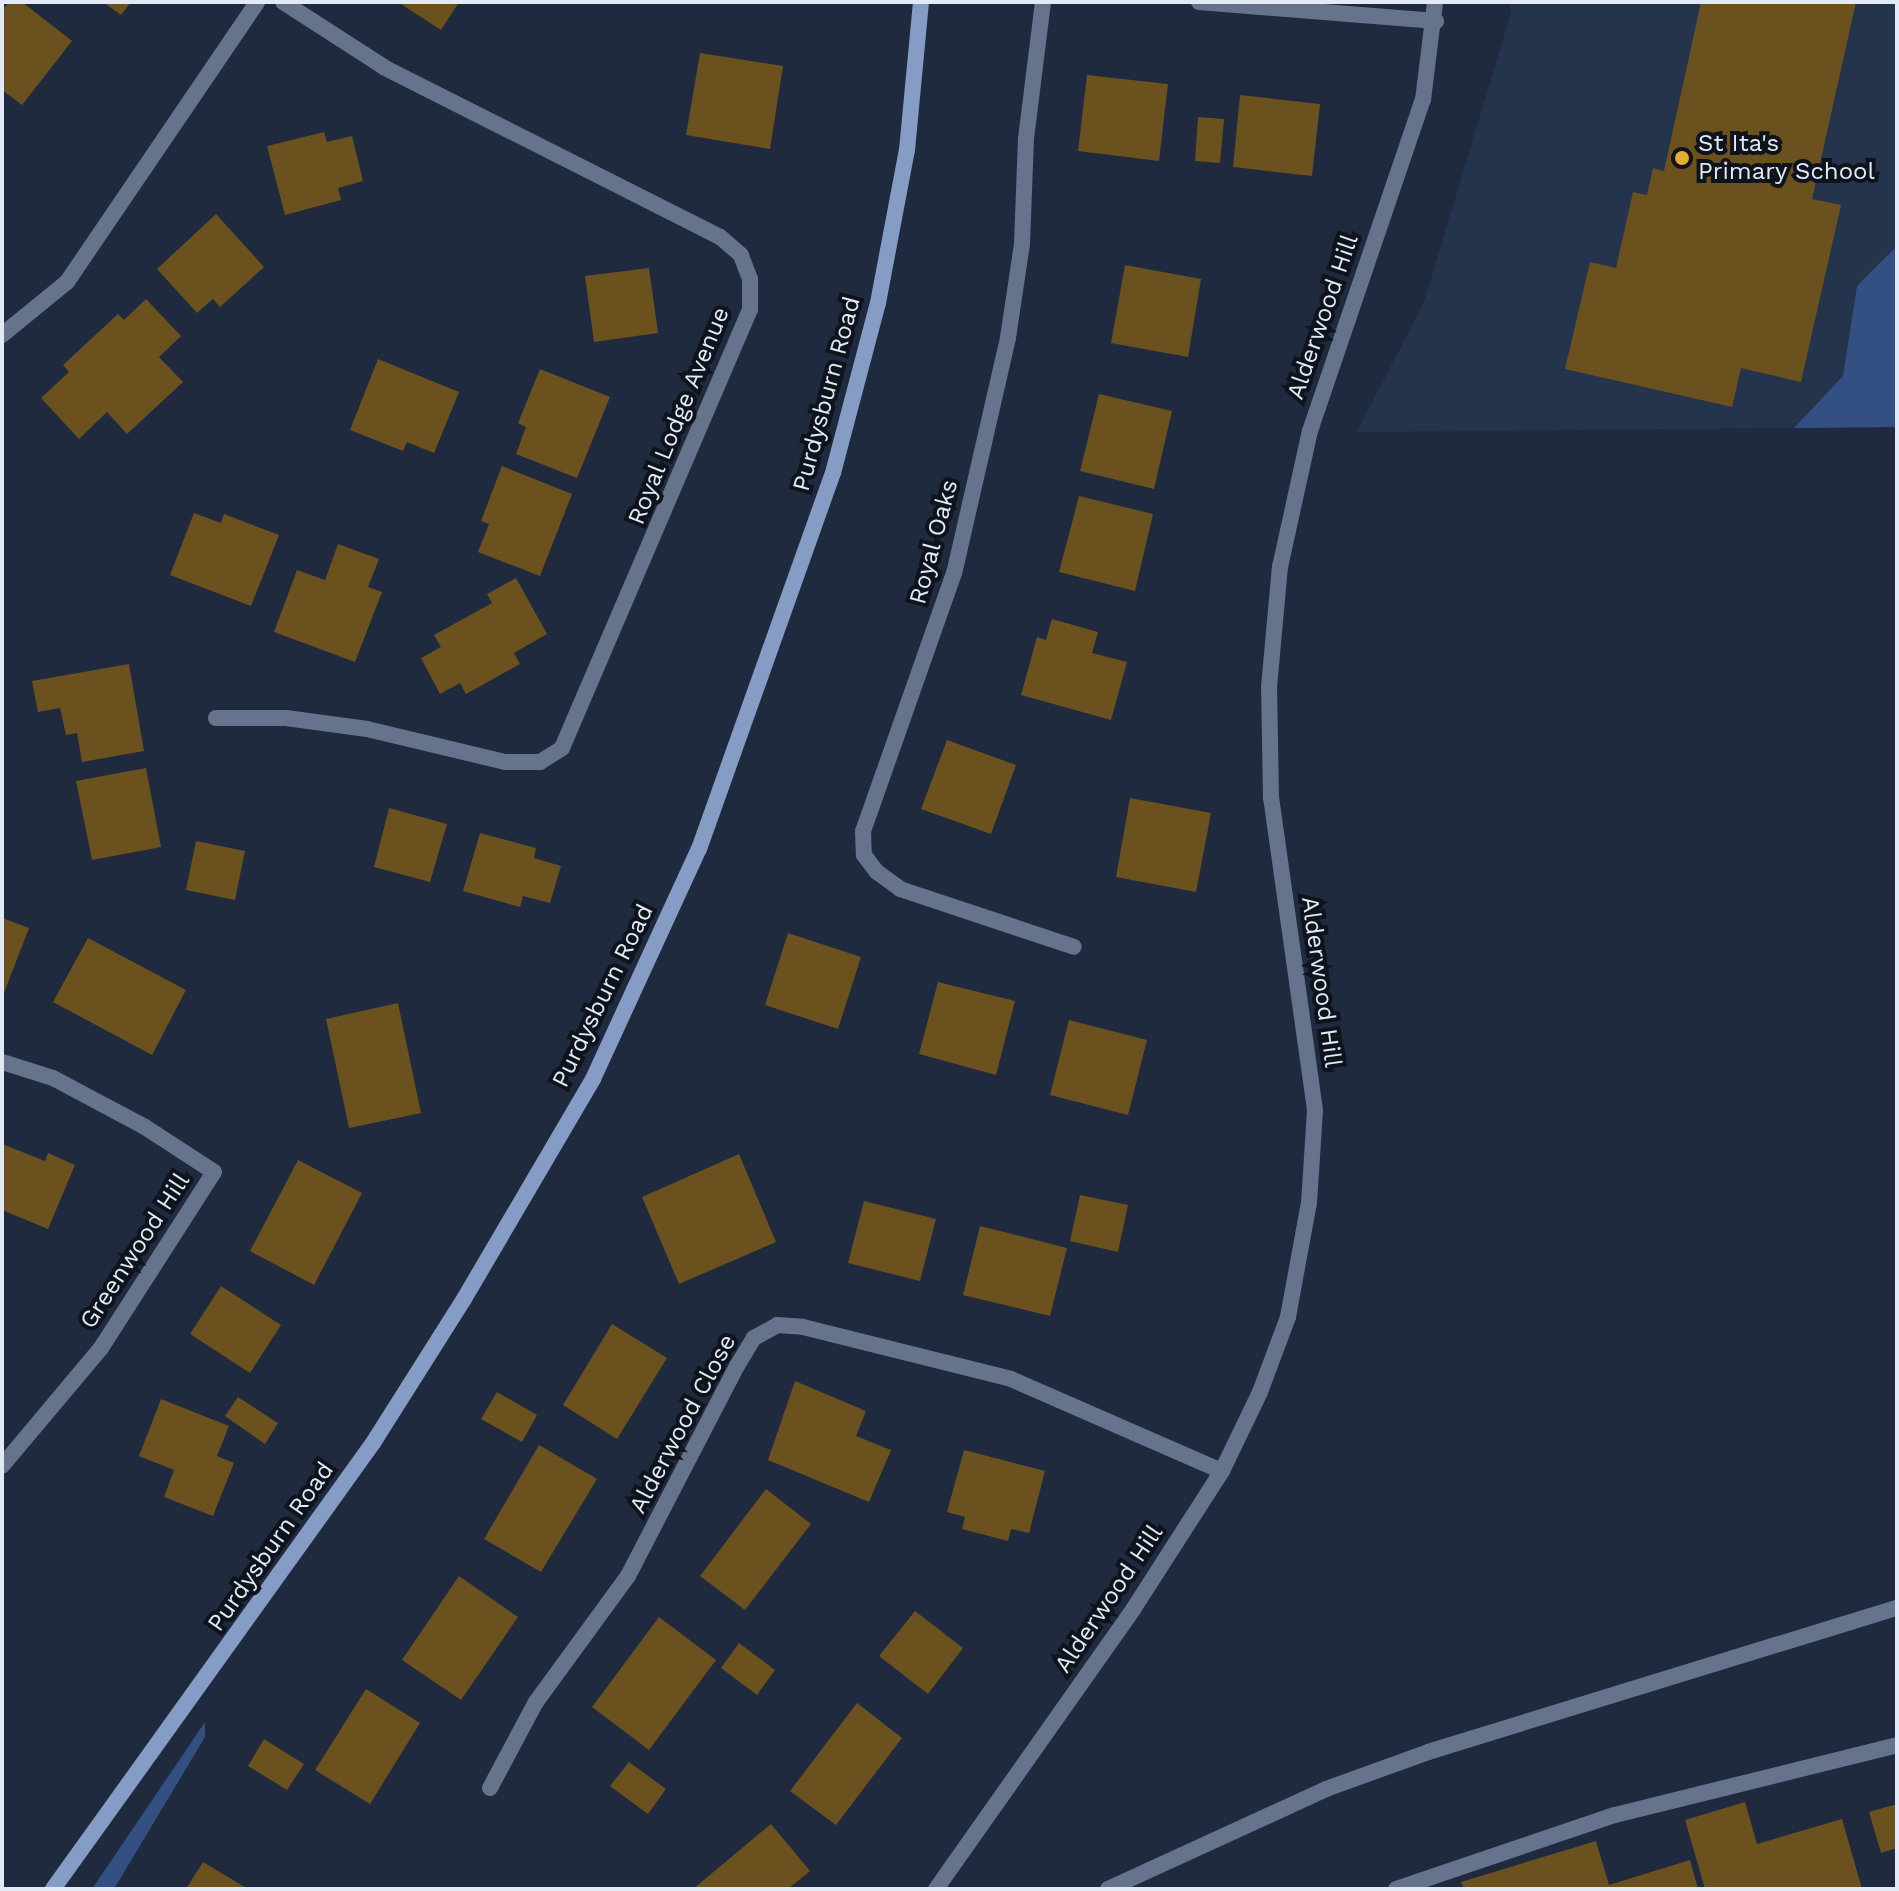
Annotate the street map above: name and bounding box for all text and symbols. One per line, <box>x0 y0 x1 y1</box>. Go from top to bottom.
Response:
place label: St Ita's Primary School <box>1698 130 1875 186</box>
marker: St Ita's Primary School <box>1673 149 1691 167</box>
street label: Alderwood Hill <box>1281 231 1365 403</box>
street label: Purdysburn Road <box>787 294 867 494</box>
street label: Royal Lodge Avenue <box>622 302 736 530</box>
street label: Royal Oaks <box>903 476 965 608</box>
street label: Alderwood Hill <box>1295 895 1347 1069</box>
street label: Purdysburn Road <box>546 900 660 1092</box>
street label: Greenwood Hill <box>74 1168 196 1334</box>
street label: Alderwood Close <box>624 1330 742 1518</box>
street label: Purdysburn Road <box>202 1457 340 1637</box>
street label: Alderwood Hill <box>1049 1520 1169 1678</box>

